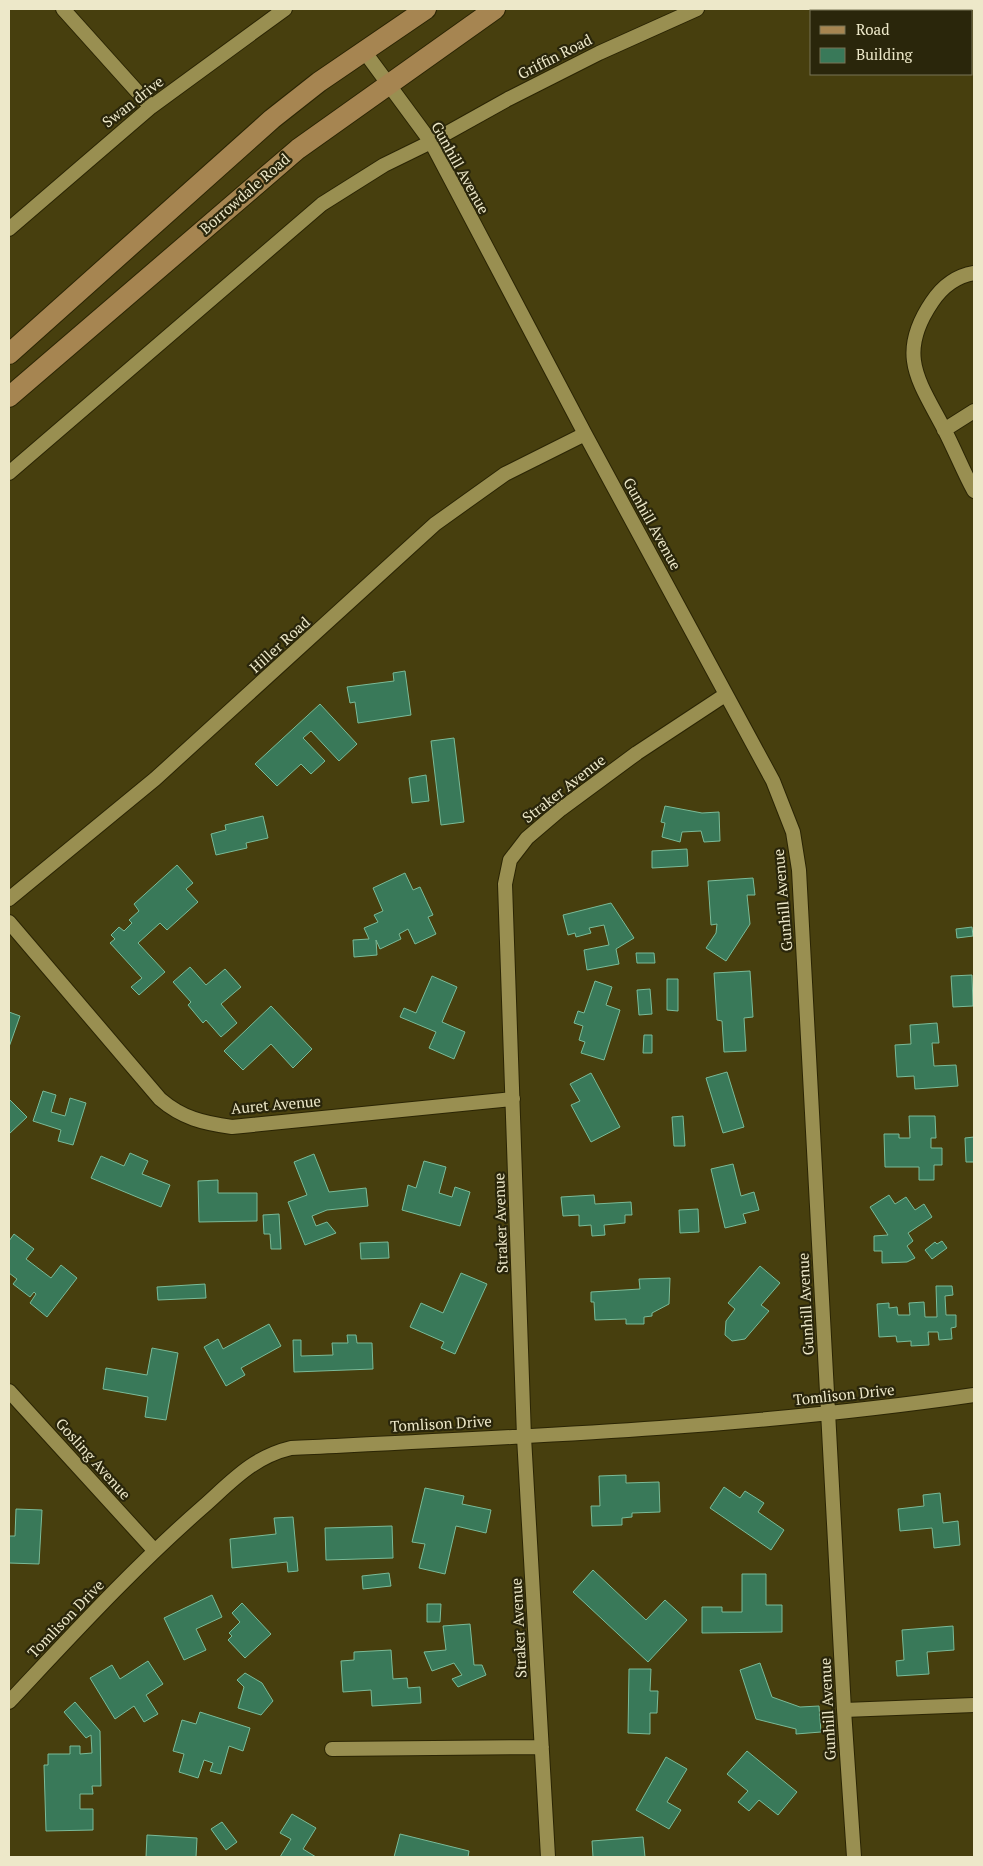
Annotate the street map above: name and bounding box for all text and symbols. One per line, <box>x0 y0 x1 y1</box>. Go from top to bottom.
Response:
legend <box>810 10 973 75</box>
text: Road <box>856 19 889 39</box>
street label: Griffin Road <box>514 29 595 83</box>
text: Building <box>856 44 914 64</box>
street label: Swan drive <box>98 71 167 131</box>
street label: Gunhill Avenue <box>427 118 495 217</box>
street label: Borrowdale Road <box>195 149 294 238</box>
street label: Gunhill Avenue <box>619 474 687 573</box>
street label: Hiller Road <box>245 612 314 677</box>
street label: Straker Avenue <box>518 749 609 827</box>
street label: Gunhill Avenue <box>768 848 796 952</box>
street label: Auret Avenue <box>230 1090 322 1118</box>
street label: Straker Avenue <box>488 1173 512 1273</box>
street label: Gunhill Avenue <box>792 1252 818 1356</box>
street label: Tomlison Drive <box>792 1379 896 1409</box>
street label: Tomlison Drive <box>390 1410 492 1436</box>
street label: Gosling Avenue <box>52 1413 136 1503</box>
street label: Tomlison Drive <box>23 1575 108 1662</box>
street label: Straker Avenue <box>505 1577 531 1679</box>
street label: Gunhill Avenue <box>814 1657 840 1761</box>

